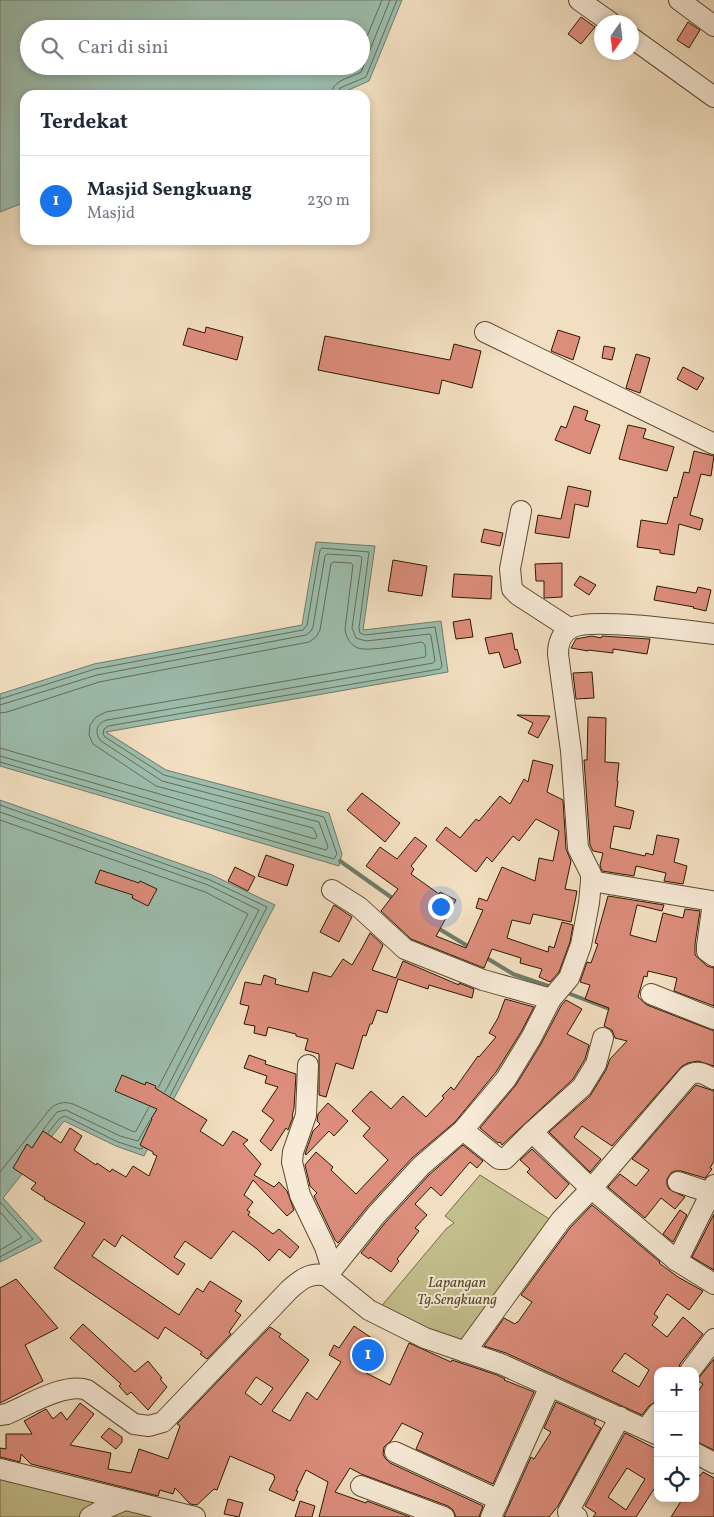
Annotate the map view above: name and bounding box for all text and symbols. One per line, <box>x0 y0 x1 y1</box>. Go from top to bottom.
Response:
north arrow <box>594 15 639 60</box>
search box <box>20 20 370 75</box>
icon: search <box>38 34 66 62</box>
text: Cari di sini <box>78 35 169 61</box>
text: Terdekat <box>40 108 128 137</box>
text: Masjid Sengkuang <box>87 177 252 203</box>
text: 1 <box>53 190 59 212</box>
text: 230 m <box>307 190 350 212</box>
text: Masjid <box>87 203 135 225</box>
your location <box>428 894 454 920</box>
park label: Lapangan Tg.Sengkuang <box>417 1273 497 1311</box>
pin: 1 <box>352 1336 384 1374</box>
map controls <box>654 1367 699 1502</box>
button: + <box>654 1367 699 1412</box>
button: − <box>654 1412 699 1457</box>
button: locate <box>654 1457 699 1502</box>

